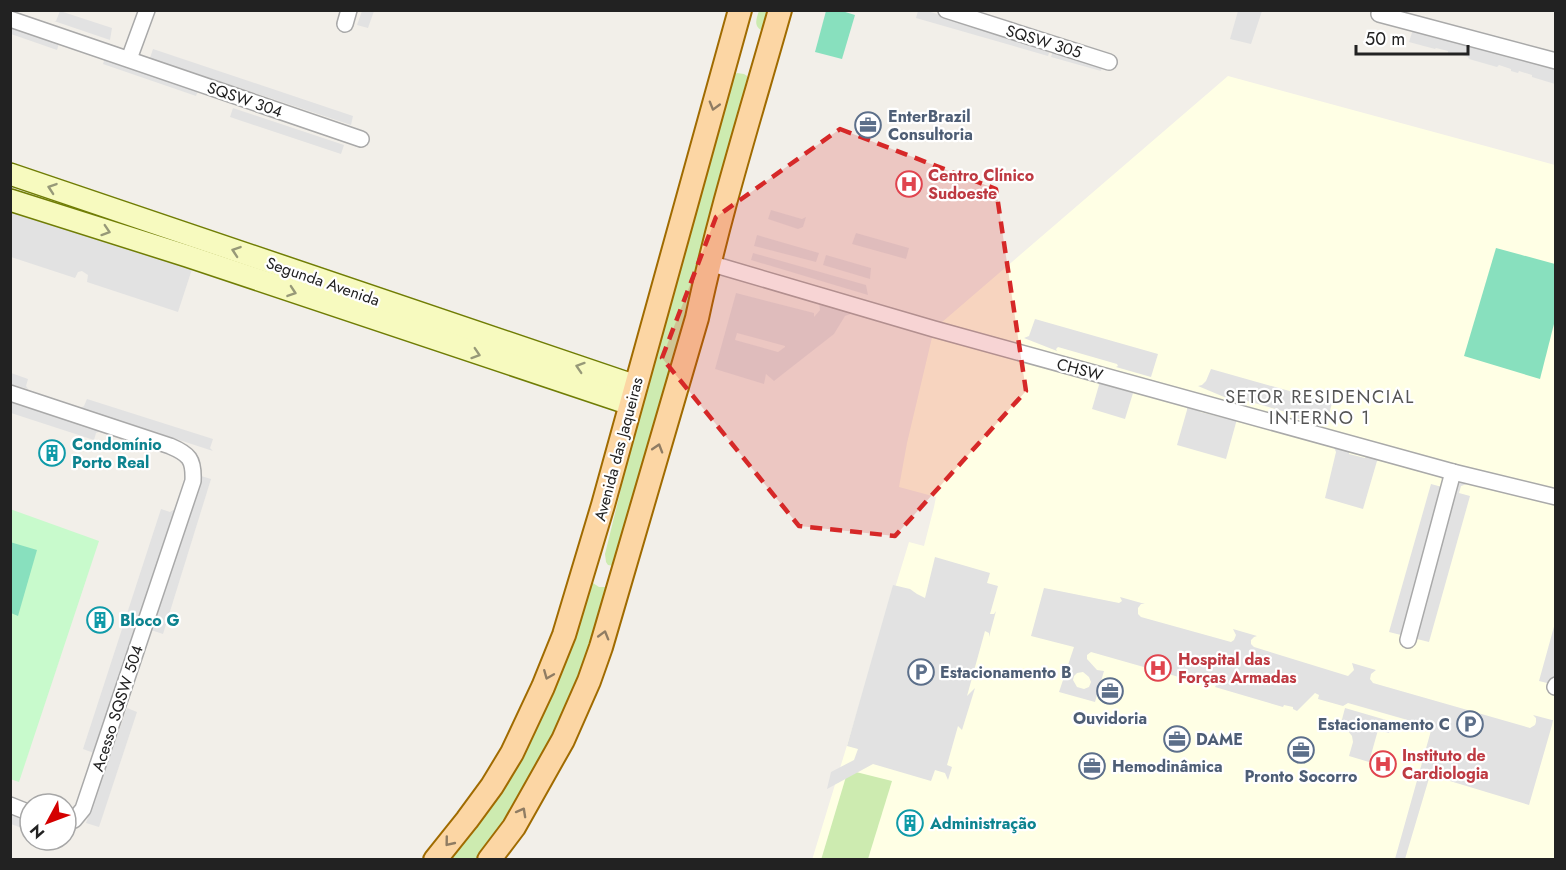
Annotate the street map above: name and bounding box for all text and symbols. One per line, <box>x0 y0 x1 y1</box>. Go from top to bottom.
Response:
scale bar <box>1356 18 1468 56</box>
street label: SQSW 305 <box>1003 19 1085 64</box>
text: 50 m <box>1365 26 1405 52</box>
street label: SQSW 304 <box>204 76 286 123</box>
one-way arrow <box>709 100 721 111</box>
place label: EnterBrazil Consultoria <box>888 105 973 146</box>
office icon: EnterBrazil Consultoria <box>853 110 883 140</box>
place label: Centro Clínico Sudoeste <box>928 164 1034 205</box>
hospital icon: Centro Clínico Sudoeste <box>894 169 924 199</box>
one-way arrow <box>47 182 58 195</box>
one-way arrow <box>100 224 111 236</box>
one-way arrow <box>232 246 242 259</box>
street label: Segunda Avenida <box>263 251 383 312</box>
one-way arrow <box>286 284 296 297</box>
one-way arrow <box>470 346 481 359</box>
street label: CHSW <box>1054 352 1106 387</box>
one-way arrow <box>575 362 586 375</box>
street label: Avenida das Jaqueiras <box>588 375 649 524</box>
district label: SETOR RESIDENCIAL INTERNO 1 <box>1225 384 1415 431</box>
place label: Condomínio Porto Real <box>72 433 162 474</box>
building icon: Condomínio Porto Real <box>37 438 67 468</box>
one-way arrow <box>651 443 663 454</box>
building icon: Bloco G <box>85 605 115 635</box>
place label: Bloco G <box>120 609 180 632</box>
one-way arrow <box>597 630 609 641</box>
street label: Acesso SQSW 504 <box>86 642 149 774</box>
place label: Hospital das Forças Armadas <box>1178 648 1297 689</box>
hospital icon: Hospital das Forças Armadas <box>1143 653 1173 683</box>
parking icon: Estacionamento B <box>906 657 936 687</box>
place label: Estacionamento B <box>940 661 1072 684</box>
one-way arrow <box>543 668 555 679</box>
office icon: Ouvidoria <box>1095 676 1125 706</box>
place label: Ouvidoria <box>1073 707 1147 730</box>
parking icon: Estacionamento C <box>1455 709 1485 739</box>
place label: Estacionamento C <box>1318 713 1450 736</box>
office icon: DAME <box>1162 724 1192 754</box>
place label: DAME <box>1196 728 1243 751</box>
office icon: Pronto Socorro <box>1286 735 1316 765</box>
place label: Instituto de Cardiologia <box>1402 744 1489 785</box>
hospital icon: Instituto de Cardiologia <box>1368 749 1398 779</box>
office icon: Hemodinâmica <box>1077 751 1107 781</box>
place label: Hemodinâmica <box>1112 755 1223 778</box>
place label: Pronto Socorro <box>1244 765 1358 788</box>
north arrow <box>18 792 78 852</box>
one-way arrow <box>515 807 526 818</box>
building icon: Administração <box>895 808 925 838</box>
place label: Administração <box>929 812 1036 835</box>
text: N <box>24 819 50 844</box>
one-way arrow <box>446 835 457 846</box>

